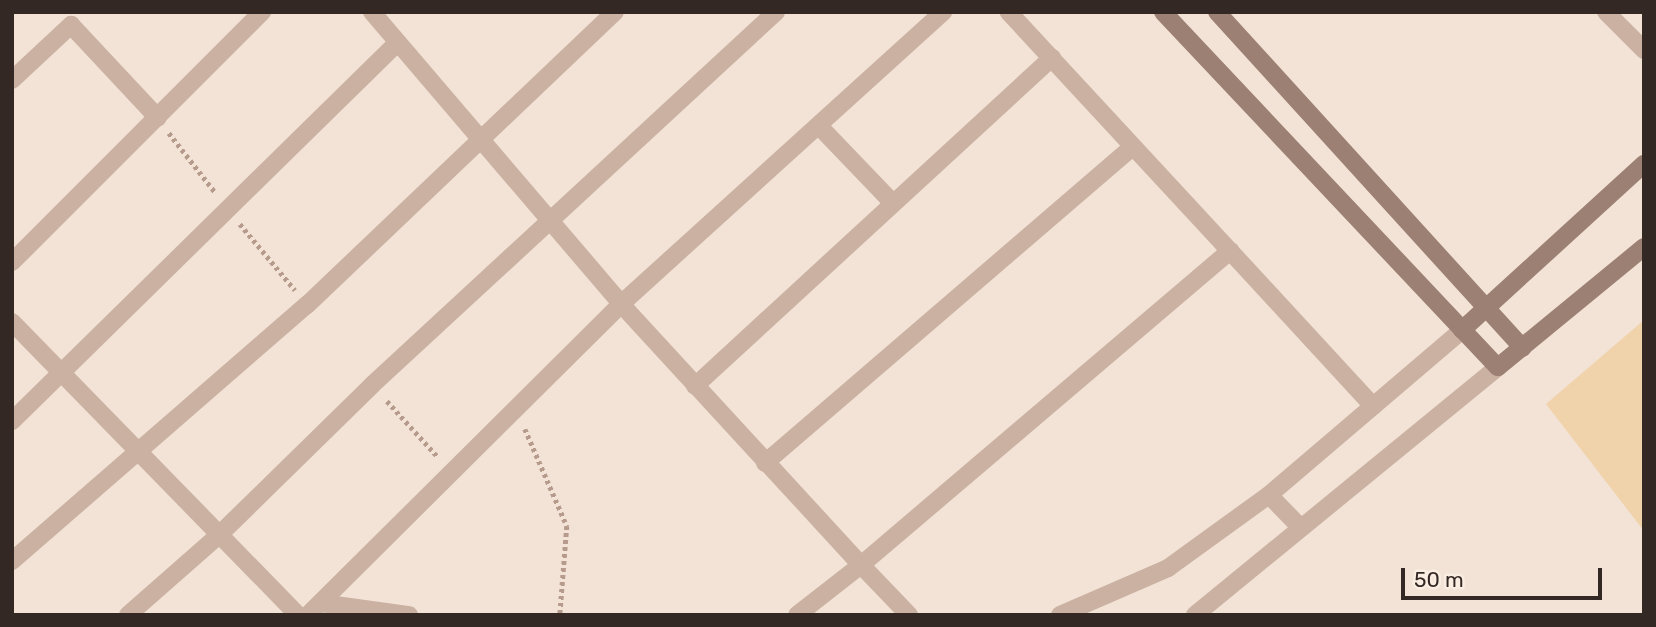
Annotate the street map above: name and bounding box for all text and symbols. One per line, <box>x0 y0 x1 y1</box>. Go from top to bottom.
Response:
scale bar <box>1404 554 1605 598</box>
text: 50 m <box>1414 567 1464 592</box>

